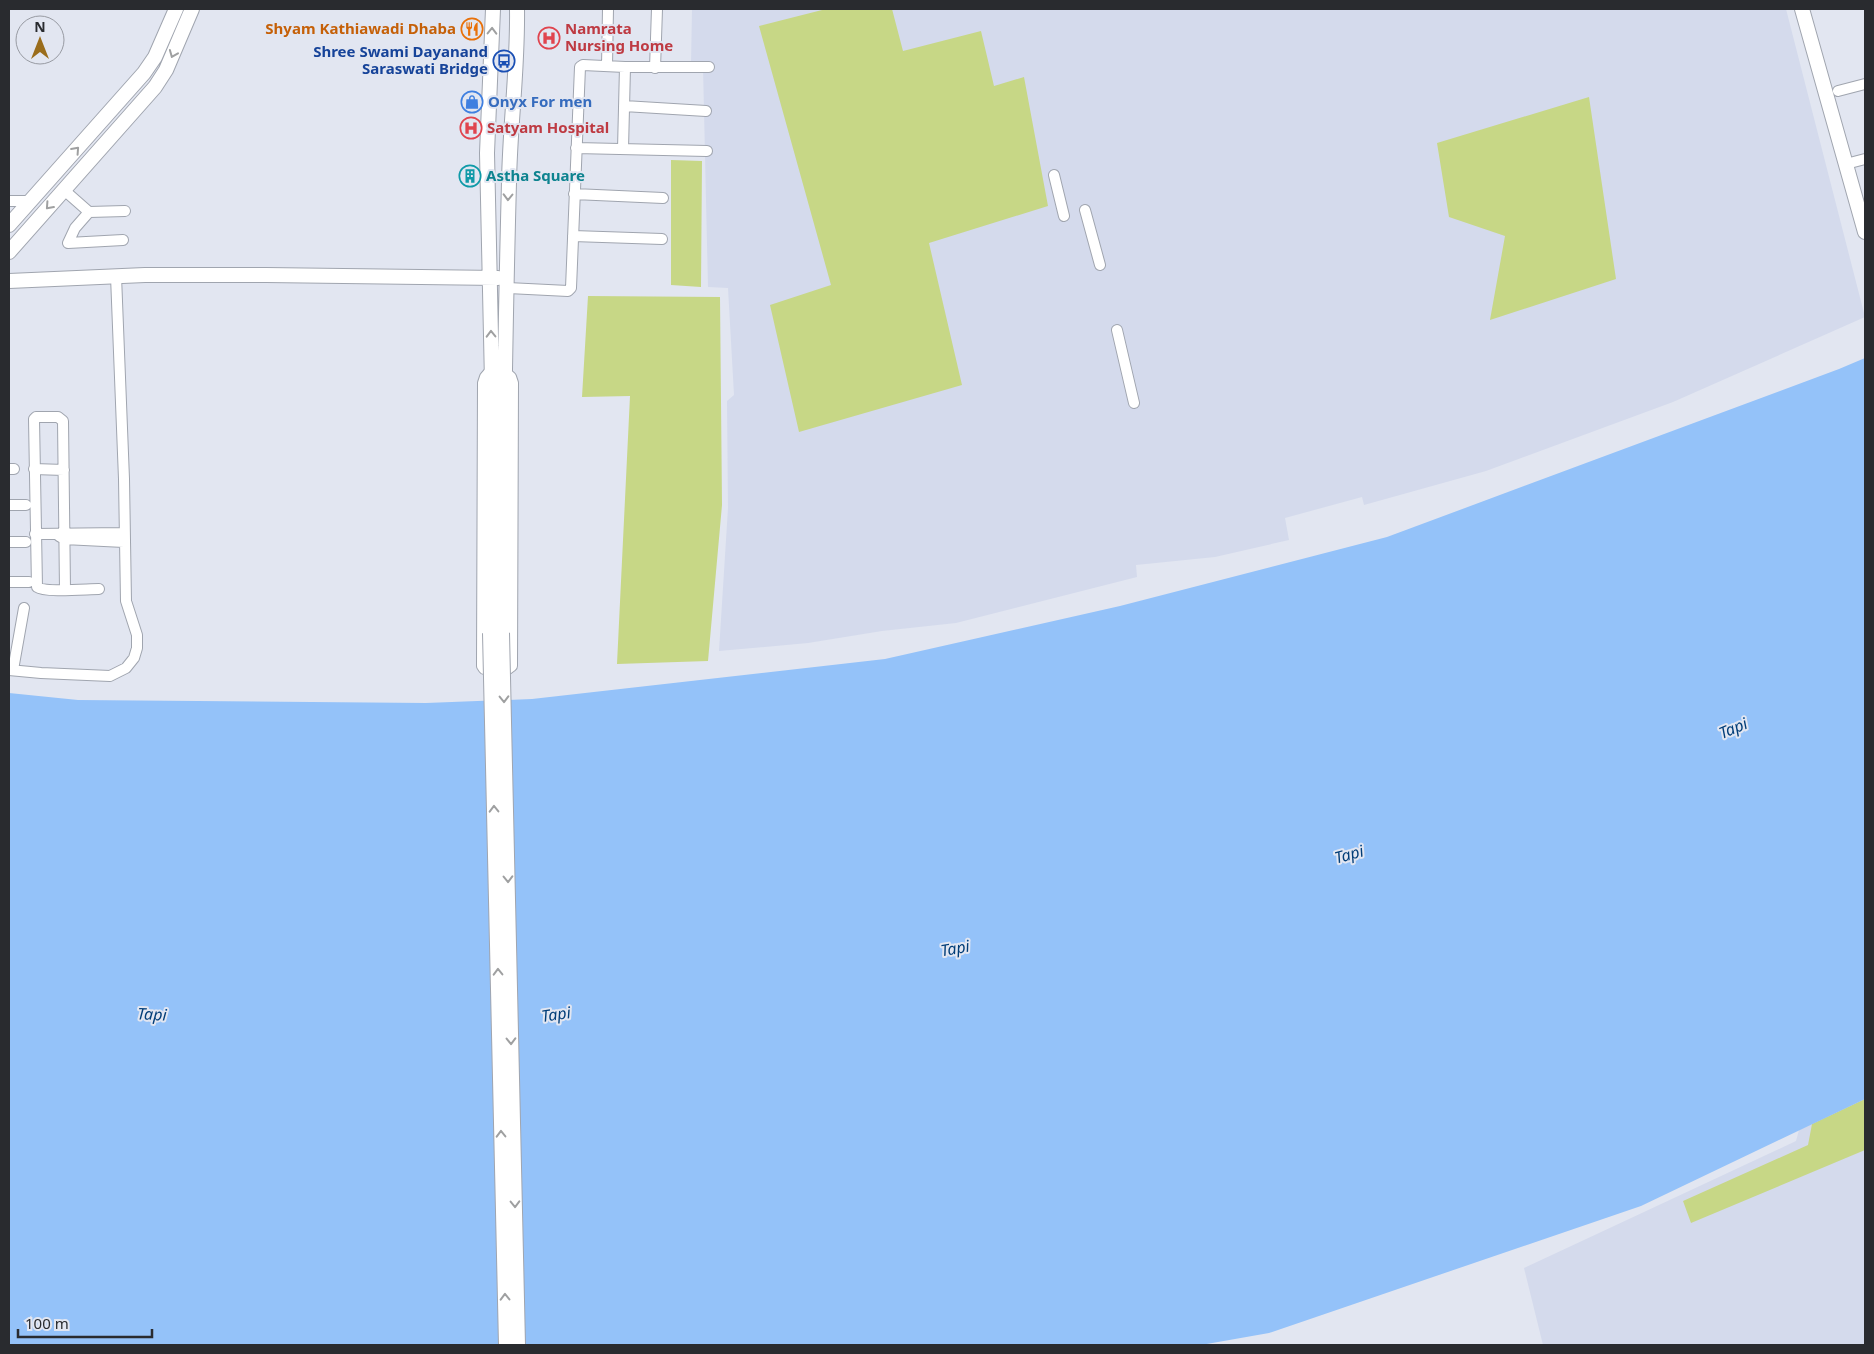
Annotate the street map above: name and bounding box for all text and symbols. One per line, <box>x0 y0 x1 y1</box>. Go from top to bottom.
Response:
north arrow <box>15 15 65 65</box>
text: N <box>34 17 46 36</box>
restaurant icon: Shyam Kathiawadi Dhaba <box>460 17 484 41</box>
place label: Shyam Kathiawadi Dhaba <box>265 18 456 38</box>
place label: Namrata Nursing Home <box>565 18 673 55</box>
hospital icon: Namrata Nursing Home <box>537 26 561 50</box>
one-way arrow <box>487 27 497 34</box>
place label: Shree Swami Dayanand Saraswati Bridge <box>313 41 488 78</box>
one-way arrow <box>169 49 179 58</box>
bus stop icon: Shree Swami Dayanand Saraswati Bridge <box>492 49 516 73</box>
shop icon: Onyx For men <box>460 90 484 114</box>
place label: Onyx For men <box>488 91 592 111</box>
hospital icon: Satyam Hospital <box>459 116 483 140</box>
place label: Satyam Hospital <box>487 117 609 137</box>
one-way arrow <box>70 146 79 155</box>
building icon: Astha Square <box>458 164 482 188</box>
place label: Astha Square <box>486 165 585 185</box>
one-way arrow <box>503 194 513 201</box>
one-way arrow <box>46 201 55 210</box>
one-way arrow <box>486 329 496 337</box>
one-way arrow <box>499 696 509 703</box>
water label: Tapi <box>1715 712 1752 744</box>
one-way arrow <box>489 805 499 812</box>
water label: Tapi <box>1332 839 1367 869</box>
one-way arrow <box>503 876 513 883</box>
water label: Tapi <box>939 934 972 961</box>
one-way arrow <box>493 967 503 975</box>
water label: Tapi <box>540 1001 573 1027</box>
water label: Tapi <box>137 1002 168 1026</box>
one-way arrow <box>506 1038 517 1046</box>
one-way arrow <box>496 1130 507 1138</box>
one-way arrow <box>510 1200 520 1208</box>
one-way arrow <box>500 1292 510 1300</box>
scale bar <box>18 1306 151 1338</box>
text: 100 m <box>25 1313 69 1333</box>

